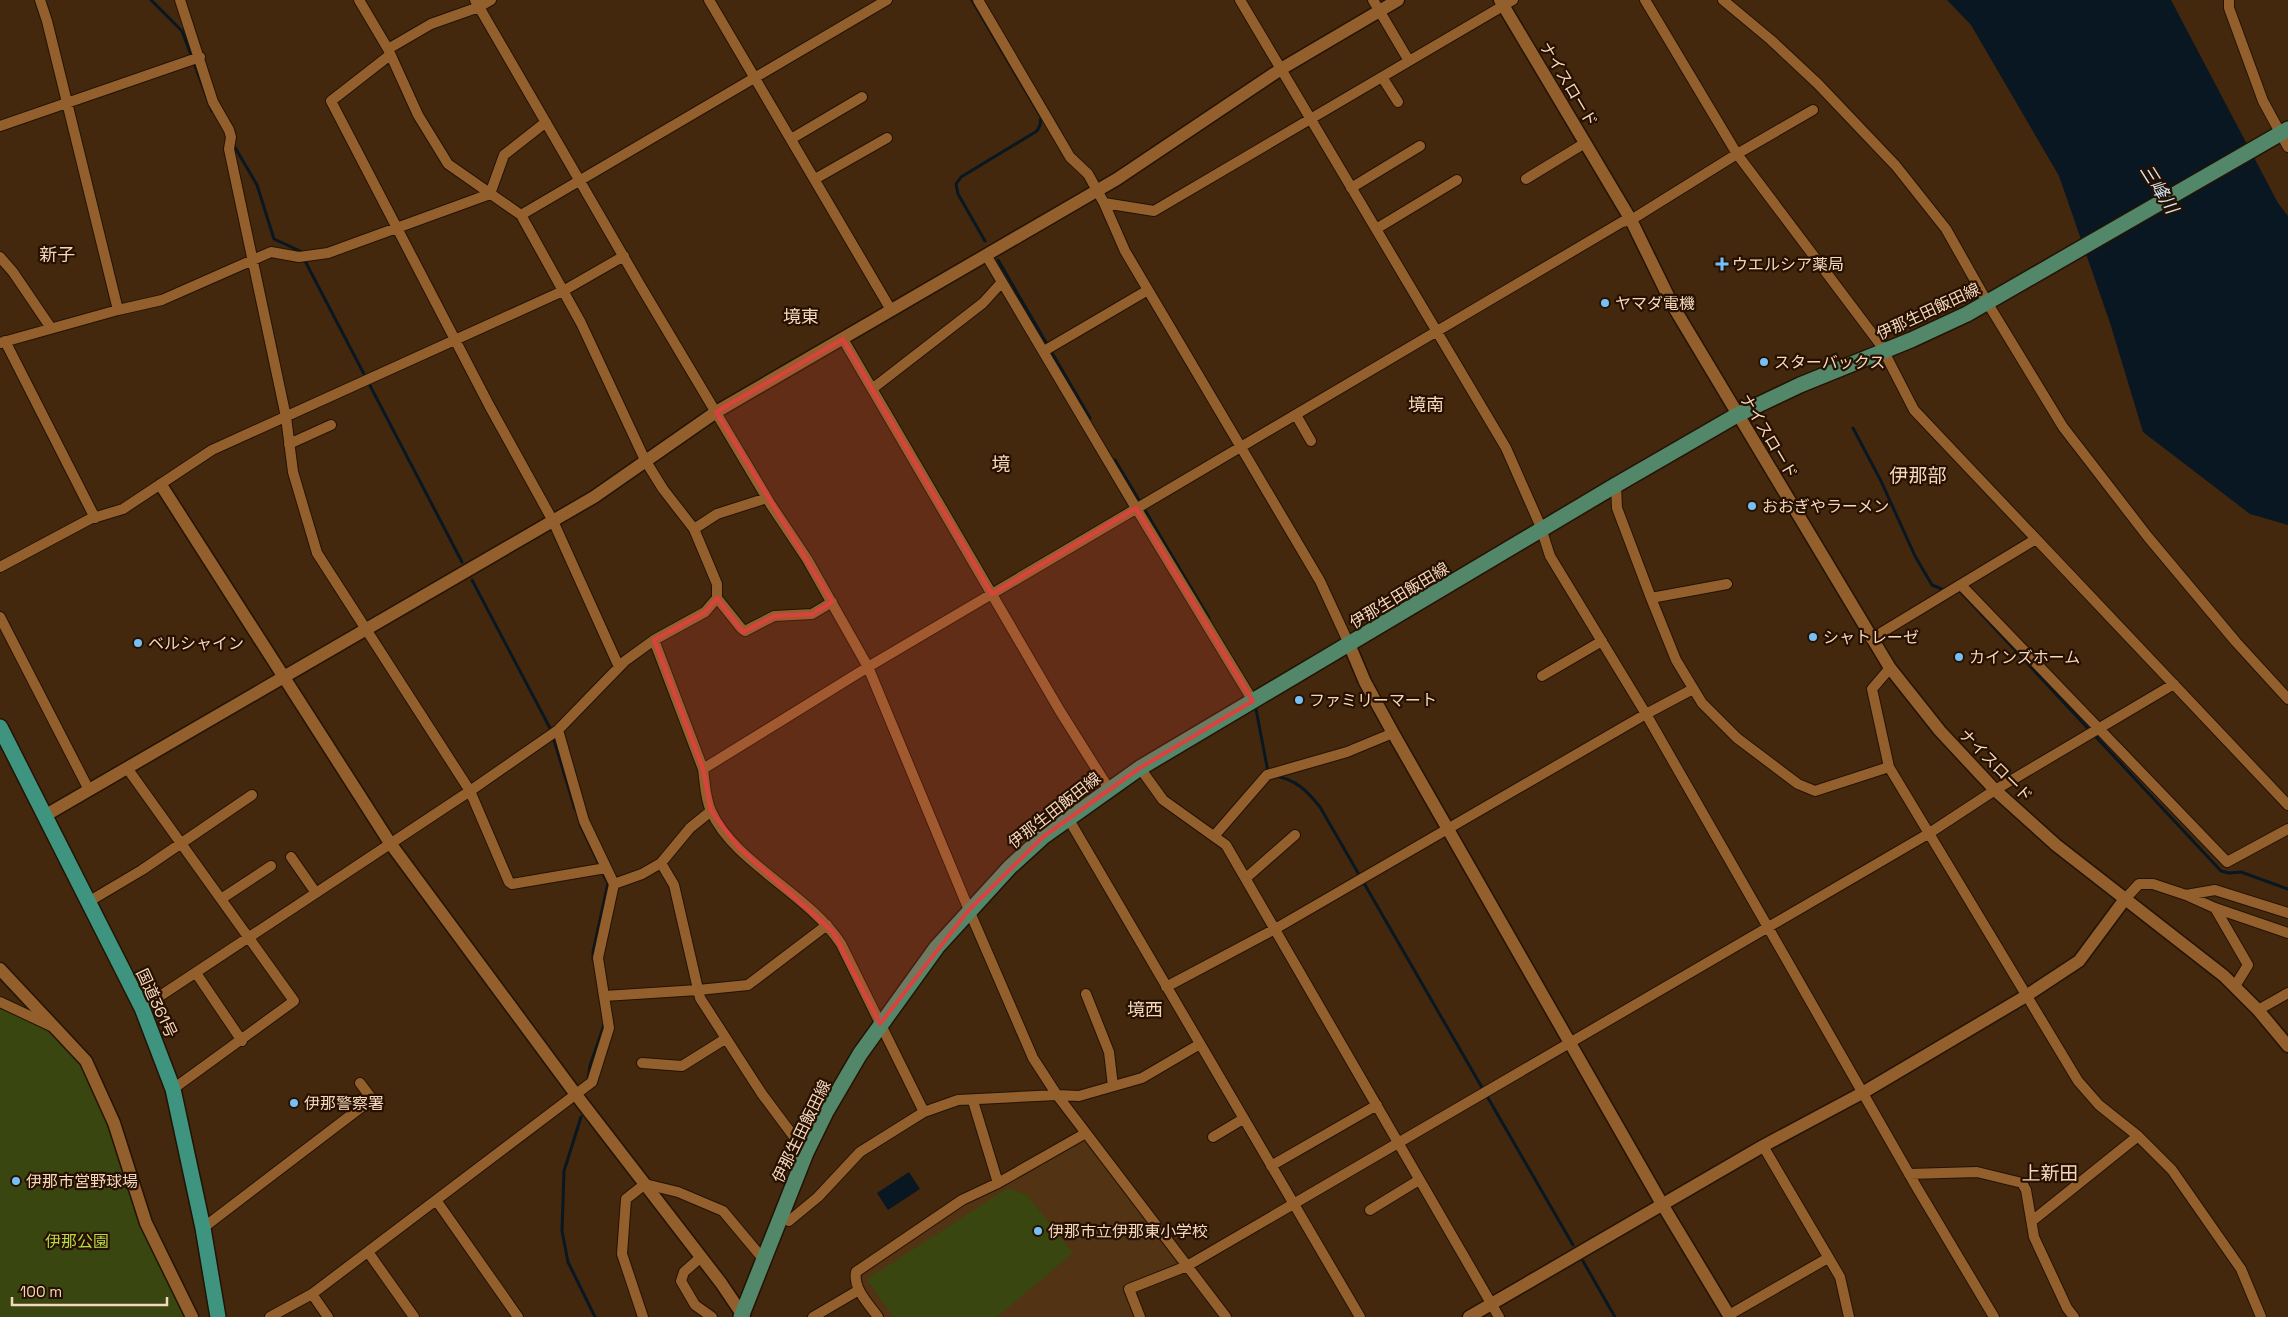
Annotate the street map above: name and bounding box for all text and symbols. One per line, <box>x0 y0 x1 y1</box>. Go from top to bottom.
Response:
street label: ナイスロード <box>1535 38 1602 131</box>
water label: 三峰川 <box>2135 160 2185 219</box>
district label: 新子 <box>39 243 75 266</box>
place label: ウエルシア薬局 <box>1732 254 1844 275</box>
marker: ウエルシア薬局 <box>1716 258 1728 270</box>
street label: 伊那生田飯田線 <box>1873 278 1983 345</box>
place label: ヤマダ電機 <box>1615 293 1695 314</box>
marker: ヤマダ電機 <box>1599 297 1611 309</box>
district label: 境東 <box>783 305 819 328</box>
place label: スターバックス <box>1774 352 1885 373</box>
marker: スターバックス <box>1758 356 1770 368</box>
street label: ナイスロード <box>1735 390 1802 483</box>
district label: 境南 <box>1408 393 1444 416</box>
district label: 境 <box>991 452 1011 477</box>
district label: 伊那部 <box>1889 463 1947 488</box>
place label: おおぎやラーメン <box>1762 496 1889 517</box>
marker: おおぎやラーメン <box>1746 500 1758 512</box>
street label: 伊那生田飯田線 <box>1346 558 1453 633</box>
place label: シャトレーゼ <box>1823 627 1919 648</box>
marker: シャトレーゼ <box>1807 631 1819 643</box>
place label: ベルシャイン <box>148 633 244 654</box>
marker: ベルシャイン <box>132 637 144 649</box>
place label: カインズホーム <box>1969 647 2080 668</box>
marker: カインズホーム <box>1953 651 1965 663</box>
place label: ファミリーマート <box>1309 690 1437 711</box>
marker: ファミリーマート <box>1293 694 1305 706</box>
street label: ナイスロード <box>1954 724 2037 807</box>
street label: 伊那生田飯田線 <box>1004 768 1105 853</box>
street label: 国道361号 <box>131 965 182 1041</box>
district label: 境西 <box>1127 998 1163 1021</box>
street label: 伊那生田飯田線 <box>767 1076 835 1186</box>
place label: 伊那警察署 <box>304 1093 384 1114</box>
marker: 伊那警察署 <box>288 1097 300 1109</box>
district label: 上新田 <box>2021 1161 2079 1186</box>
place label: 伊那市営野球場 <box>26 1171 138 1192</box>
marker: 伊那市営野球場 <box>10 1175 22 1187</box>
place label: 伊那市立伊那東小学校 <box>1048 1221 1208 1242</box>
marker: 伊那市立伊那東小学校 <box>1032 1225 1044 1237</box>
park label: 伊那公園 <box>45 1231 109 1252</box>
scale bar <box>12 1274 168 1306</box>
text: 100 m <box>20 1282 62 1301</box>

